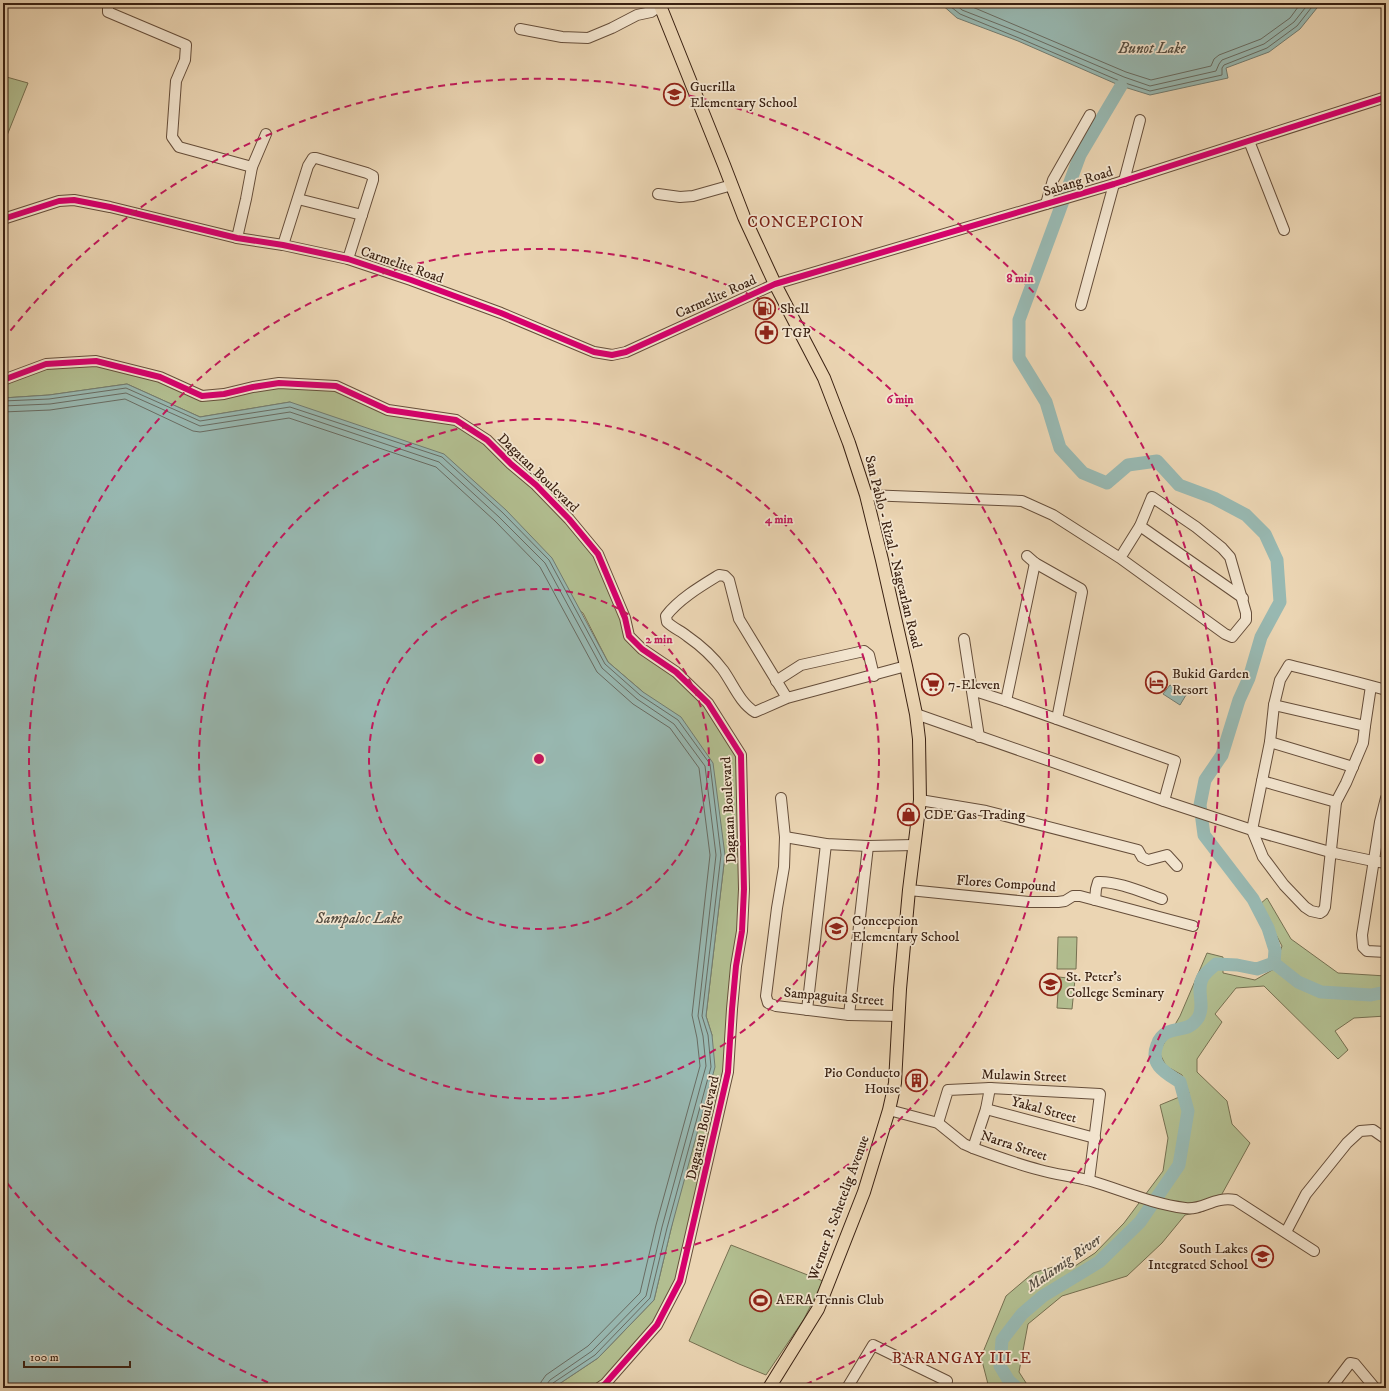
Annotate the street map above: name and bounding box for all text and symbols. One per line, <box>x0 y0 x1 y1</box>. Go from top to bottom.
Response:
water label: Bunot Lake <box>1117 39 1187 58</box>
place label: Guerilla Elementary School <box>690 78 798 112</box>
school or university icon: Guerilla Elementary School <box>661 82 687 108</box>
street label: Sabang Road <box>1041 163 1115 201</box>
district label: CONCEPCION <box>747 212 865 232</box>
street label: Carmelite Road <box>358 242 446 288</box>
street label: Carmelite Road <box>673 271 759 323</box>
text: 8 min <box>1007 271 1034 286</box>
fuel station icon: Shell <box>751 296 777 322</box>
place label: Shell <box>780 300 810 318</box>
pharmacy icon: TGP <box>754 320 780 346</box>
place label: TGP <box>782 324 811 342</box>
text: 6 min <box>886 392 914 407</box>
street label: Dagatan Boulevard <box>493 430 583 516</box>
street label: San Pablo - Rizal - Nagcarlan Road <box>860 454 926 650</box>
text: 4 min <box>764 512 794 527</box>
text: 2 min <box>646 632 673 647</box>
place label: Bukid Garden Resort <box>1172 665 1250 699</box>
hotel icon: Bukid Garden Resort <box>1144 669 1170 695</box>
supermarket icon: 7-Eleven <box>920 672 946 698</box>
place label: 7-Eleven <box>948 676 1001 694</box>
centre of rings <box>532 752 546 766</box>
street label: Dagatan Boulevard <box>717 756 741 864</box>
shop icon: CDE Gas Trading <box>896 802 922 828</box>
place label: CDE Gas Trading <box>924 806 1025 824</box>
street label: Flores Compound <box>956 872 1056 896</box>
water label: Sampaloc Lake <box>315 909 403 928</box>
place label: Concepcion Elementary School <box>852 912 960 946</box>
school or university icon: Concepcion Elementary School <box>823 916 849 942</box>
place label: St. Peter's College Seminary <box>1066 968 1165 1002</box>
school or university icon: St. Peter's College Seminary <box>1038 972 1064 998</box>
street label: Sampaguita Street <box>783 984 885 1010</box>
place label: Pio Conducto House <box>824 1064 900 1098</box>
street label: Mulawin Street <box>981 1066 1068 1087</box>
building icon: Pio Conducto House <box>903 1068 929 1094</box>
street label: Dagatan Boulevard <box>682 1074 724 1182</box>
street label: Yakal Street <box>1009 1093 1079 1128</box>
street label: Narra Street <box>978 1127 1050 1165</box>
street label: Werner P. Schetelig Avenue <box>804 1133 874 1284</box>
water label: Malamig River <box>1022 1229 1106 1296</box>
place label: South Lakes Integrated School <box>1148 1240 1249 1274</box>
school or university icon: South Lakes Integrated School <box>1250 1244 1276 1270</box>
sports icon: AERA Tennis Club <box>747 1287 773 1313</box>
place label: AERA Tennis Club <box>776 1291 884 1309</box>
scale bar <box>24 1343 130 1369</box>
district label: BARANGAY III-E <box>892 1348 1032 1368</box>
text: 100 m <box>30 1350 59 1365</box>

